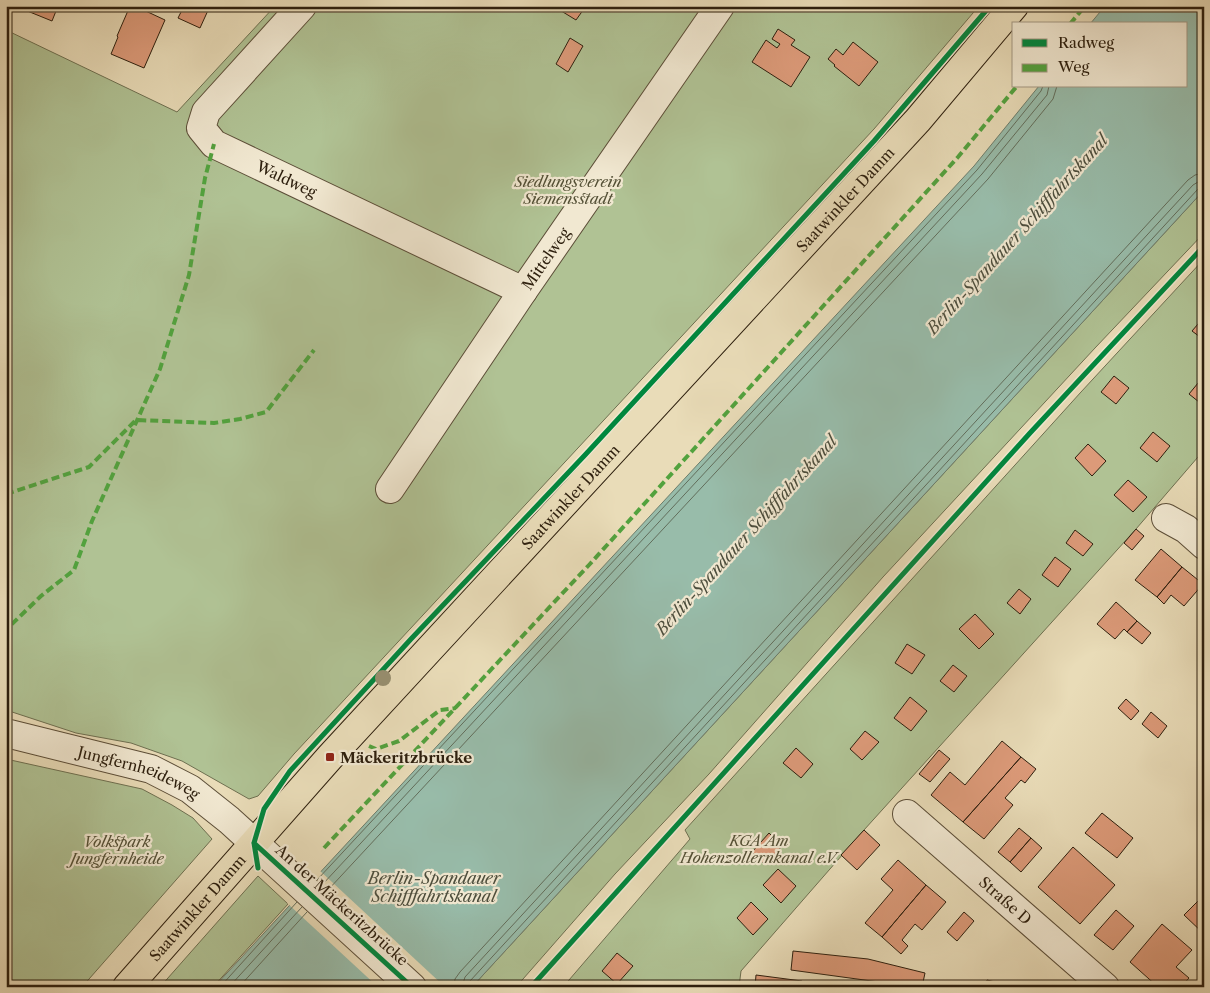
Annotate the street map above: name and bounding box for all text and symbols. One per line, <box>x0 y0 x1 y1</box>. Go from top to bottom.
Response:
legend <box>1012 22 1188 88</box>
text: Radweg <box>1058 33 1114 52</box>
text: Weg <box>1057 57 1090 76</box>
water label: Berlin-Spandauer Schifffahrtskanal <box>921 129 1113 339</box>
street label: Saatwinkler Damm <box>792 143 898 256</box>
street label: Waldweg <box>253 156 320 201</box>
park label: Siedlungsverein Siemensstadt <box>513 172 622 208</box>
street label: Mittelweg <box>517 224 574 293</box>
water label: Berlin-Spandauer Schifffahrtskanal <box>650 430 842 640</box>
street label: Saatwinkler Damm <box>517 440 623 553</box>
street label: Jungfernheideweg <box>74 741 204 803</box>
place label: Mäckeritzbrücke <box>340 748 472 767</box>
marker: Mäckeritzbrücke <box>324 751 336 763</box>
park label: KGA Am Hohenzollernkanal e.V. <box>679 831 840 867</box>
park label: Volkspark Jungfernheide <box>66 832 165 868</box>
street label: An der Mäckeritzbrücke <box>271 840 412 970</box>
street label: Saatwinkler Damm <box>145 850 249 965</box>
water label: Berlin-Spandauer Schifffahrtskanal <box>366 868 502 906</box>
street label: Straße D <box>975 872 1036 928</box>

